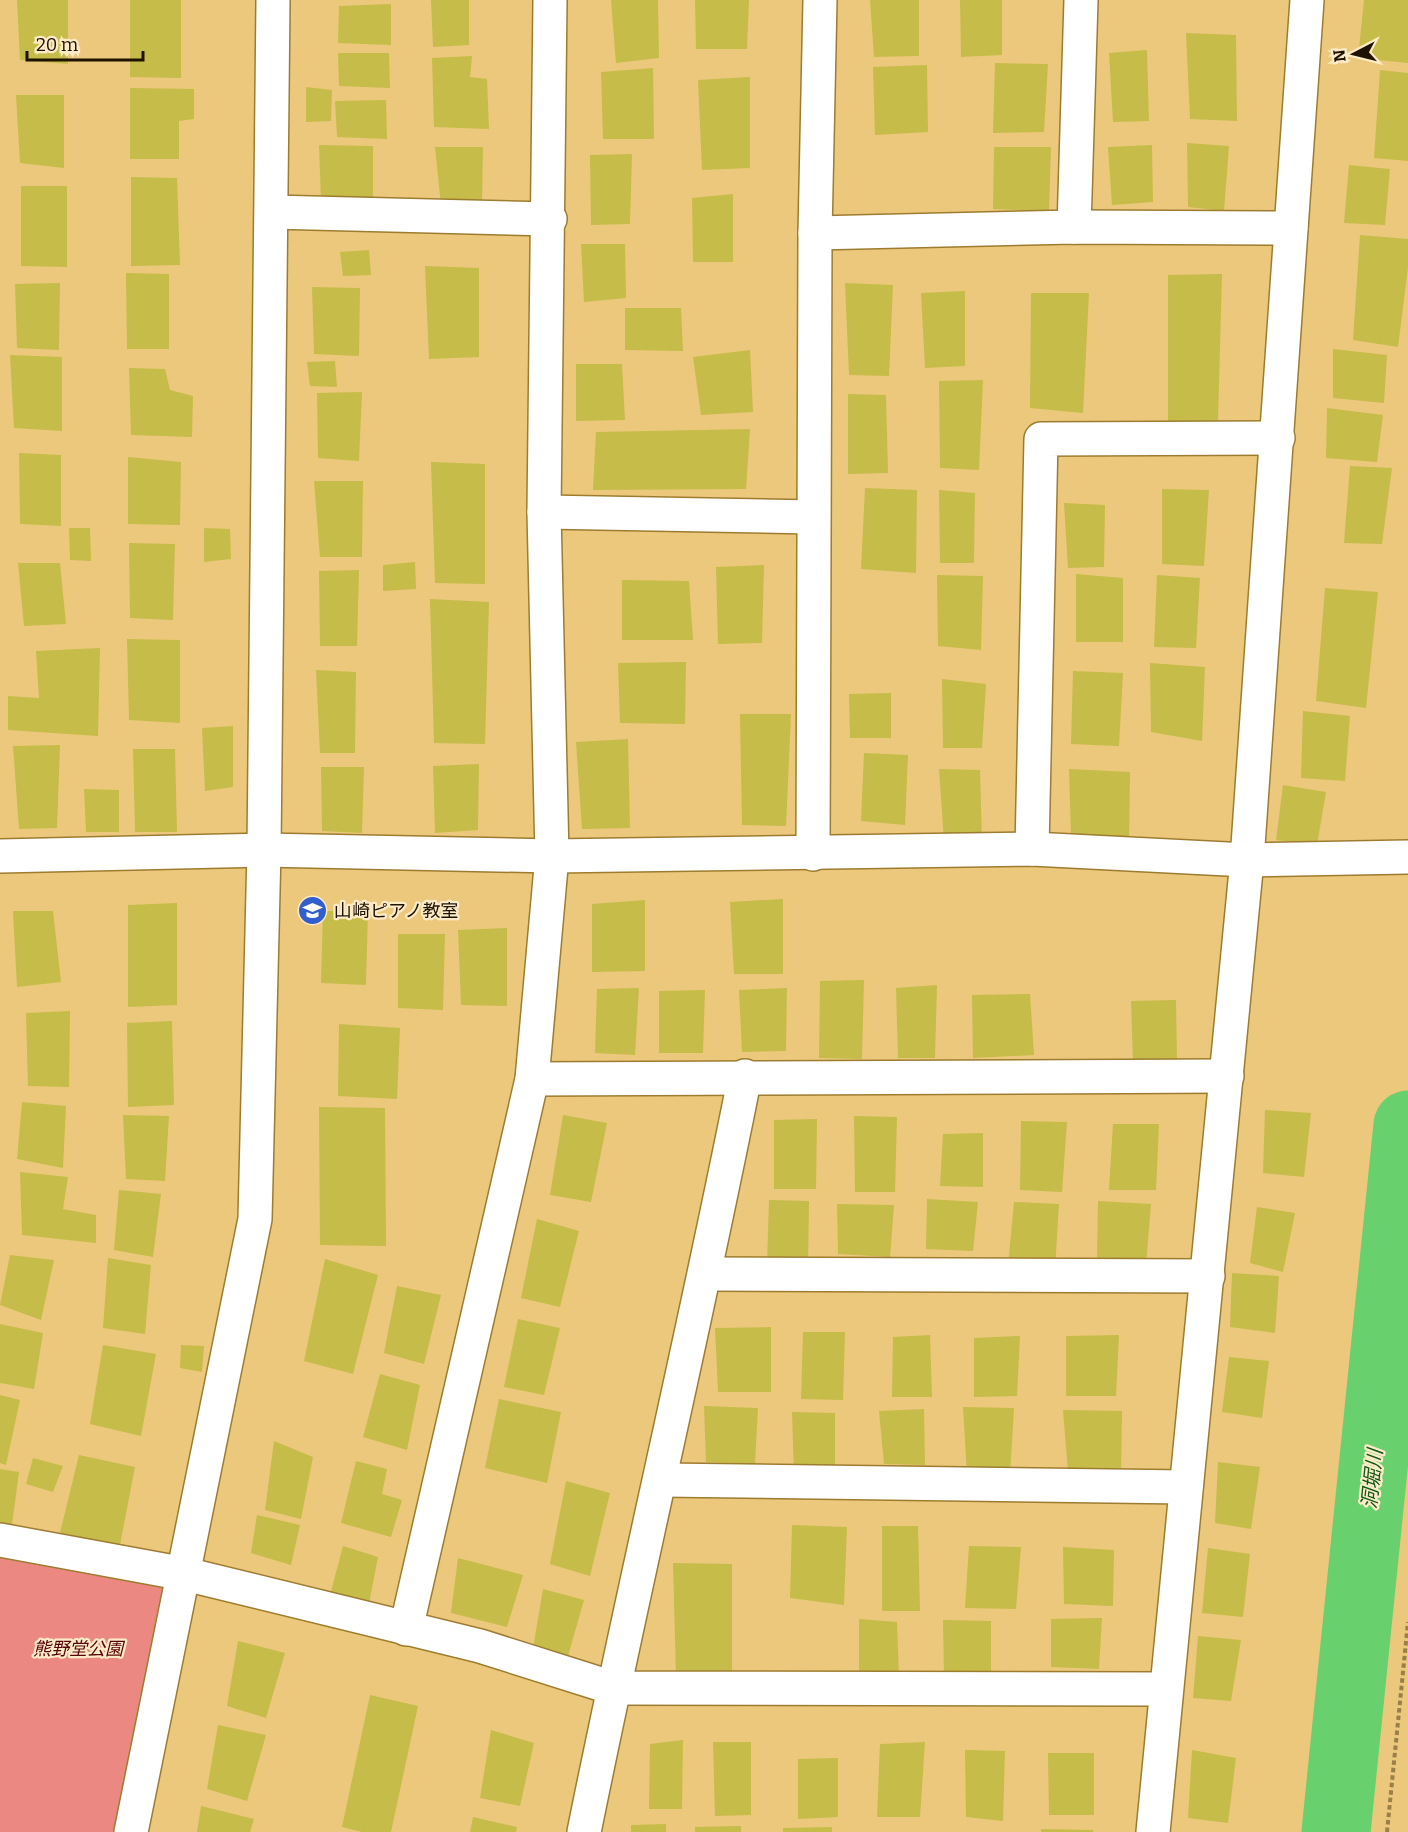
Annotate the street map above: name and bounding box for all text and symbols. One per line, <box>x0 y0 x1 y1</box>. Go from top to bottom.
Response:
scale bar <box>27 24 142 62</box>
north arrow <box>1324 24 1384 84</box>
text: 20 m <box>36 34 78 56</box>
text: N <box>1329 48 1350 63</box>
school or university icon: 山崎ピアノ教室 <box>297 895 329 927</box>
place label: 山崎ピアノ教室 <box>334 900 458 922</box>
water label: 洞堀川 <box>1357 1446 1387 1510</box>
park label: 熊野堂公園 <box>33 1638 126 1660</box>

